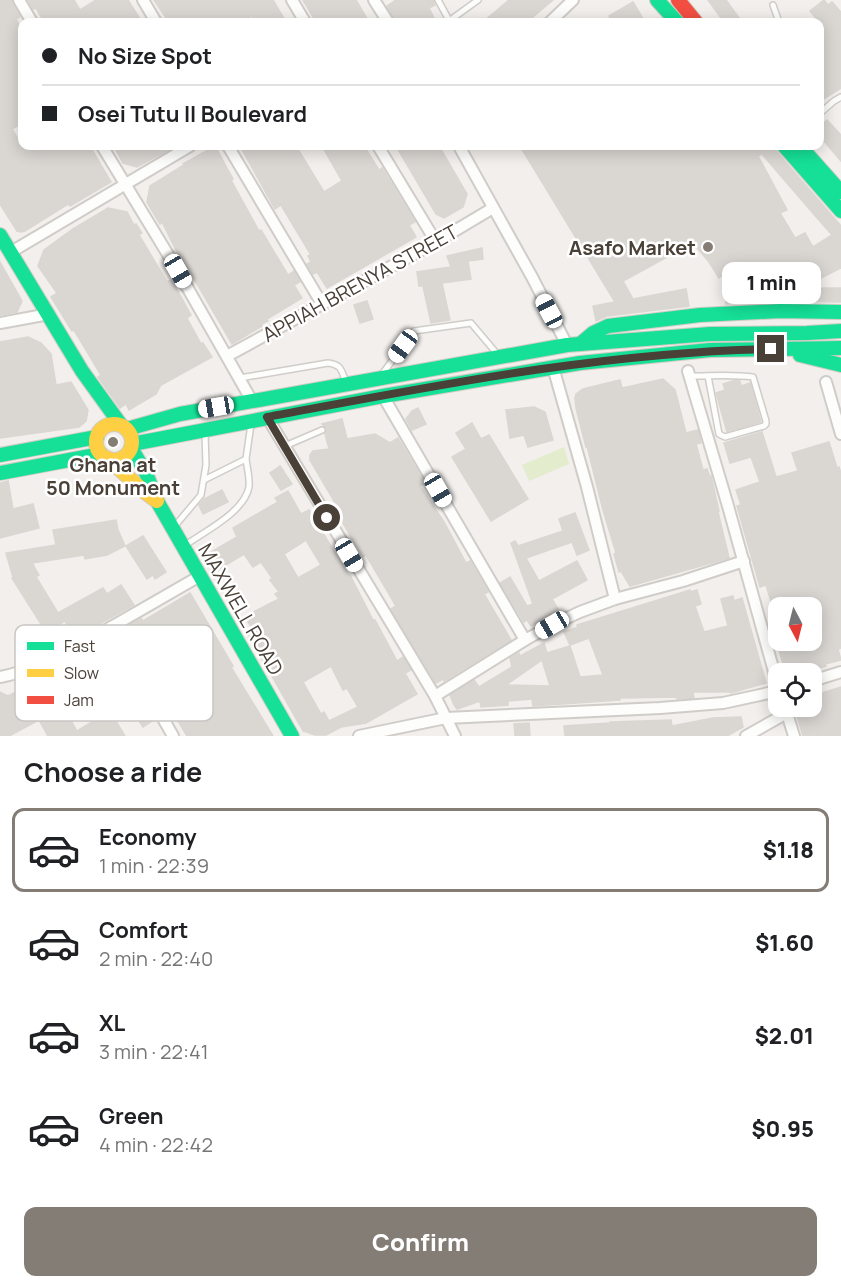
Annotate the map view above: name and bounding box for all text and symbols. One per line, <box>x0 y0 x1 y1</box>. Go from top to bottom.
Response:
text: No Size Spot <box>78 41 212 71</box>
text: Osei Tutu II Boulevard <box>78 99 307 129</box>
street label: APPIAH BRENYA STREET <box>257 218 463 348</box>
place label: Asafo Market <box>569 234 696 261</box>
marker: Asafo Market <box>701 240 715 254</box>
car <box>161 251 195 291</box>
callout: 1 min <box>722 262 820 304</box>
text: 1 min <box>746 269 797 296</box>
car <box>533 291 565 331</box>
car <box>385 326 421 366</box>
route end <box>757 335 784 362</box>
car <box>197 395 235 419</box>
marker: Ghana at 50 Monument <box>106 435 120 449</box>
place label: Ghana at 50 Monument <box>46 451 180 501</box>
car <box>421 470 455 510</box>
route start <box>313 504 340 531</box>
car <box>332 535 366 575</box>
street label: MAXWELL ROAD <box>192 538 290 680</box>
north arrow <box>768 597 822 651</box>
map controls <box>768 597 822 717</box>
car <box>532 608 572 642</box>
legend <box>15 625 213 721</box>
text: Fast <box>64 635 95 657</box>
text: Slow <box>64 662 99 684</box>
button: locate <box>768 663 822 717</box>
text: Jam <box>64 689 94 711</box>
text: Choose a ride <box>24 753 202 790</box>
text: Economy <box>99 822 197 852</box>
icon: car <box>27 823 81 877</box>
text: $1.18 <box>763 835 814 865</box>
text: 1 min · 22:39 <box>99 852 209 879</box>
text: Comfort <box>99 915 188 945</box>
icon: car <box>27 916 81 970</box>
text: $1.60 <box>755 928 814 958</box>
text: 2 min · 22:40 <box>99 945 213 972</box>
text: XL <box>99 1008 125 1038</box>
icon: car <box>27 1009 81 1063</box>
text: $2.01 <box>755 1021 814 1051</box>
text: 3 min · 22:41 <box>99 1038 208 1065</box>
text: Green <box>99 1101 164 1131</box>
icon: car <box>27 1102 81 1156</box>
text: $0.95 <box>751 1114 814 1144</box>
text: 4 min · 22:42 <box>99 1131 213 1158</box>
button: Confirm <box>24 1207 817 1276</box>

